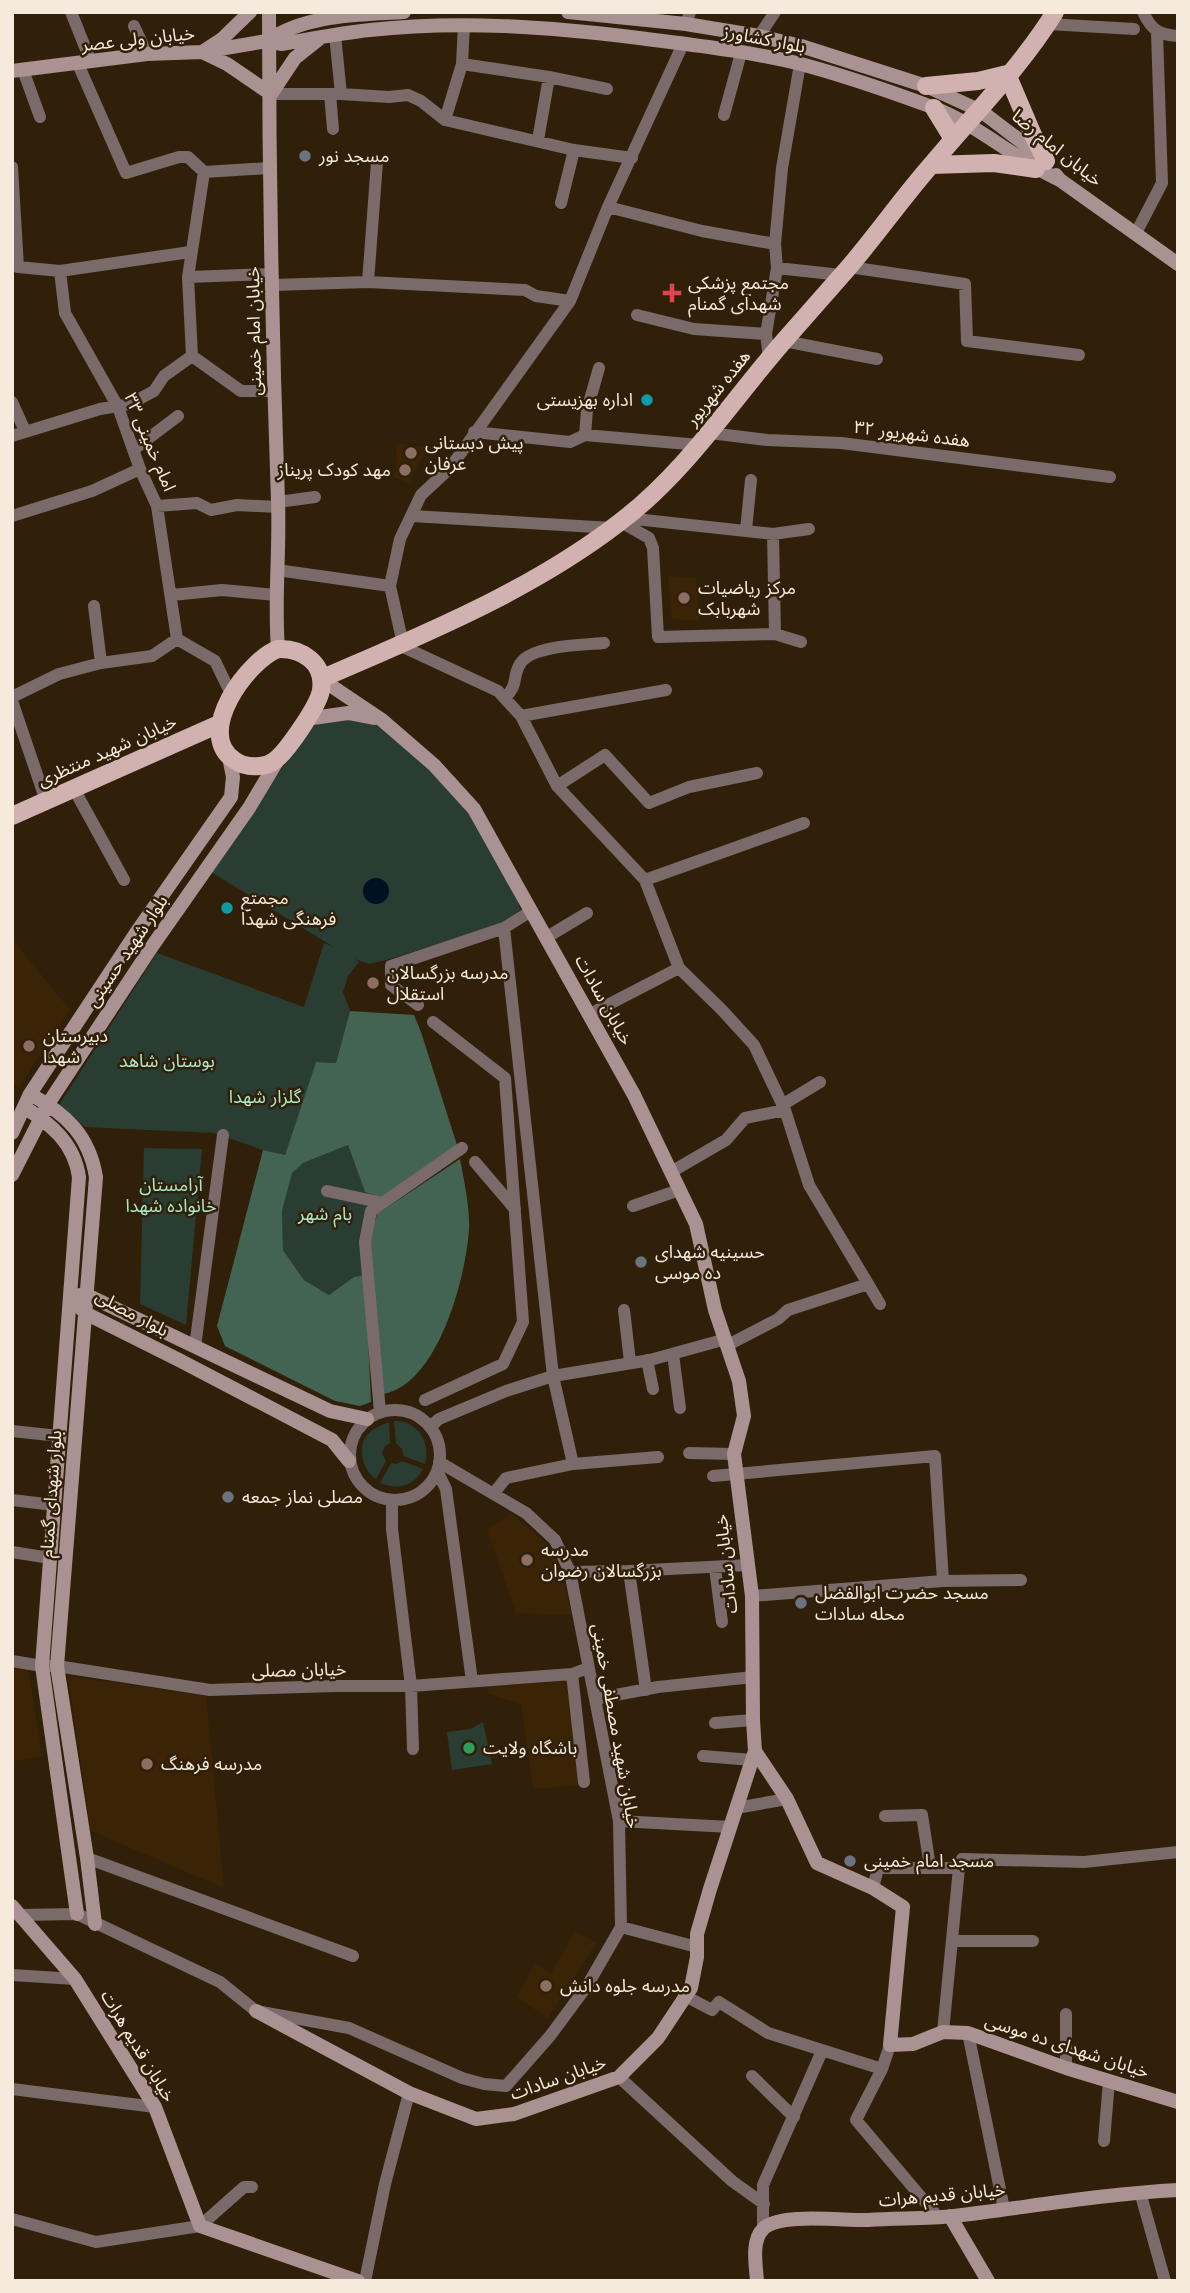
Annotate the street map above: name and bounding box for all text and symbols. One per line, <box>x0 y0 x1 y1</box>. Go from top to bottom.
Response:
street label: بلوار کشاورز <box>720 18 808 59</box>
street label: خیابان ولی عصر <box>79 20 196 57</box>
street label: خیابان امام رضا <box>1006 103 1108 193</box>
place label: مسجد نور <box>318 143 390 168</box>
marker: مسجد نور <box>297 148 313 164</box>
street label: خیابان امام خمینی <box>240 266 269 396</box>
place label: مجتمع پزشکی شهدای گمنام <box>688 270 789 318</box>
marker: مجتمع پزشکی شهدای گمنام <box>662 283 682 303</box>
street label: هفده شهریور <box>679 344 756 432</box>
place label: اداره بهزیستی <box>537 387 633 412</box>
street label: امام خمینی ۳۳ <box>117 389 182 496</box>
marker: اداره بهزیستی <box>639 392 655 408</box>
street label: هفده شهریور ۳۲ <box>853 414 971 453</box>
place label: پیش دبستانی عرفان <box>425 430 524 476</box>
marker: پیش دبستانی عرفان <box>403 445 419 461</box>
place label: مهد کودک پریناز <box>277 457 391 482</box>
marker: مهد کودک پریناز <box>397 462 413 478</box>
place label: مرکز ریاضیات شهربابک <box>698 575 796 621</box>
marker: مرکز ریاضیات شهربابک <box>676 590 692 606</box>
street label: خیابان شهید منتظری <box>33 709 180 792</box>
place label: مجمتع فرهنگی شهدا <box>241 885 336 931</box>
street label: بلوار شهید حسینی <box>80 890 174 1012</box>
marker: مجمتع فرهنگی شهدا <box>219 900 235 916</box>
street label: خیابان سادات <box>569 950 640 1049</box>
place label: مدرسه بزرگسالان استقلال <box>387 960 508 1006</box>
marker: مدرسه بزرگسالان استقلال <box>365 975 381 991</box>
place label: دبیرستان شهدا <box>43 1023 108 1069</box>
marker: دبیرستان شهدا <box>21 1038 37 1054</box>
park label: بوستان شاهد <box>119 1048 215 1073</box>
park label: گلزار شهدا <box>229 1084 302 1109</box>
park label: آرامستان خانواده شهدا <box>125 1172 217 1218</box>
park label: بام شهر <box>297 1201 352 1228</box>
place label: حسینیه شهدای ده موسی <box>655 1239 765 1285</box>
marker: حسینیه شهدای ده موسی <box>633 1254 649 1270</box>
street label: بلوار مصلی <box>91 1283 173 1342</box>
street label: بلوار شهدای گمنام <box>34 1429 69 1559</box>
place label: مصلی نماز جمعه <box>242 1484 363 1509</box>
marker: مصلی نماز جمعه <box>220 1489 236 1505</box>
street label: خیابان سادات <box>708 1513 743 1615</box>
place label: مدرسه بزرگسالان رضوان <box>541 1537 662 1583</box>
marker: مدرسه بزرگسالان رضوان <box>519 1552 535 1568</box>
place label: مسجد حضرت ابوالفضل محله سادات <box>815 1580 989 1626</box>
marker: مسجد حضرت ابوالفضل محله سادات <box>793 1595 809 1611</box>
street label: خیابان شهید مصطفی خمینی <box>586 1622 647 1830</box>
street label: خیابان مصلی <box>251 1656 347 1683</box>
place label: باشگاه ولایت <box>483 1735 577 1760</box>
marker: باشگاه ولایت <box>461 1740 477 1756</box>
place label: مدرسه فرهنگ <box>161 1751 262 1776</box>
marker: مدرسه فرهنگ <box>139 1756 155 1772</box>
place label: مسجد امام خمینی <box>864 1848 994 1875</box>
marker: مسجد امام خمینی <box>842 1853 858 1869</box>
place label: مدرسه جلوه دانش <box>560 1973 690 1998</box>
marker: مدرسه جلوه دانش <box>538 1978 554 1994</box>
street label: خیابان قدیم هرات <box>94 1985 182 2107</box>
street label: خیابان شهدای ده موسی <box>982 2007 1152 2084</box>
street label: خیابان سادات <box>507 2049 609 2106</box>
street label: خیابان قدیم هرات <box>878 2177 1006 2213</box>

